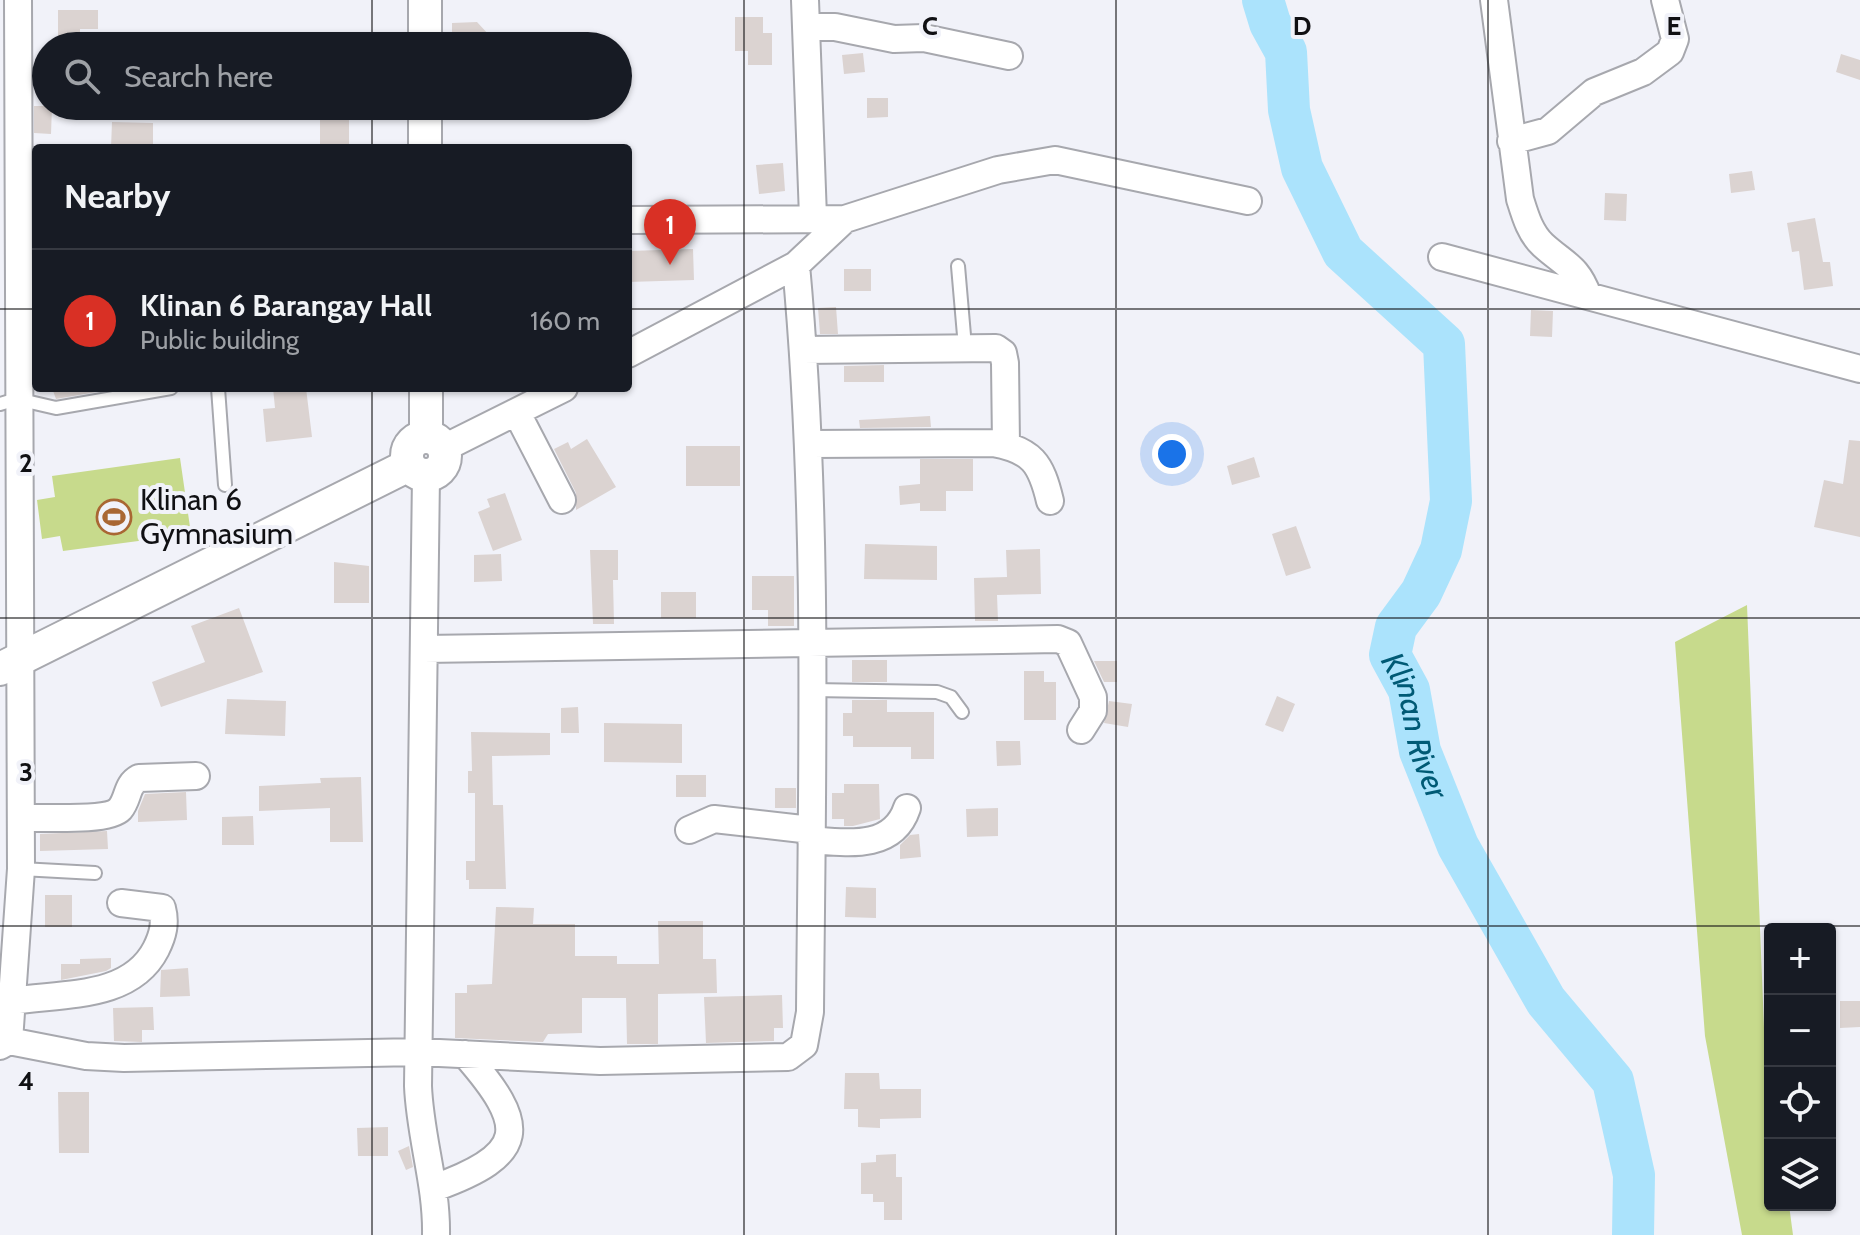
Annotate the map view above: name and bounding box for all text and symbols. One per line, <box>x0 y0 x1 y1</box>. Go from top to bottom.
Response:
text: C <box>922 10 938 42</box>
text: D <box>1293 10 1311 42</box>
text: E <box>1667 10 1681 42</box>
search box <box>32 32 632 120</box>
icon: search <box>60 54 104 98</box>
text: Search here <box>124 58 273 95</box>
text: Nearby <box>64 175 171 217</box>
pin: 1 <box>644 199 696 265</box>
text: Klinan 6 Barangay Hall <box>140 287 432 324</box>
text: 1 <box>85 305 95 337</box>
text: 160 m <box>530 305 600 337</box>
text: Public building <box>140 324 299 356</box>
your location <box>1152 434 1192 474</box>
text: 2 <box>19 447 33 479</box>
place label: Klinan 6 Gymnasium <box>140 481 293 552</box>
sports icon: Klinan 6 Gymnasium <box>95 498 133 536</box>
water label: Klinan River <box>1373 645 1458 805</box>
text: 3 <box>19 756 33 788</box>
map controls <box>1764 923 1836 1211</box>
button: + <box>1764 923 1836 995</box>
button: − <box>1764 995 1836 1067</box>
text: 4 <box>18 1065 34 1097</box>
button: locate <box>1764 1067 1836 1139</box>
button: layers <box>1764 1139 1836 1211</box>

